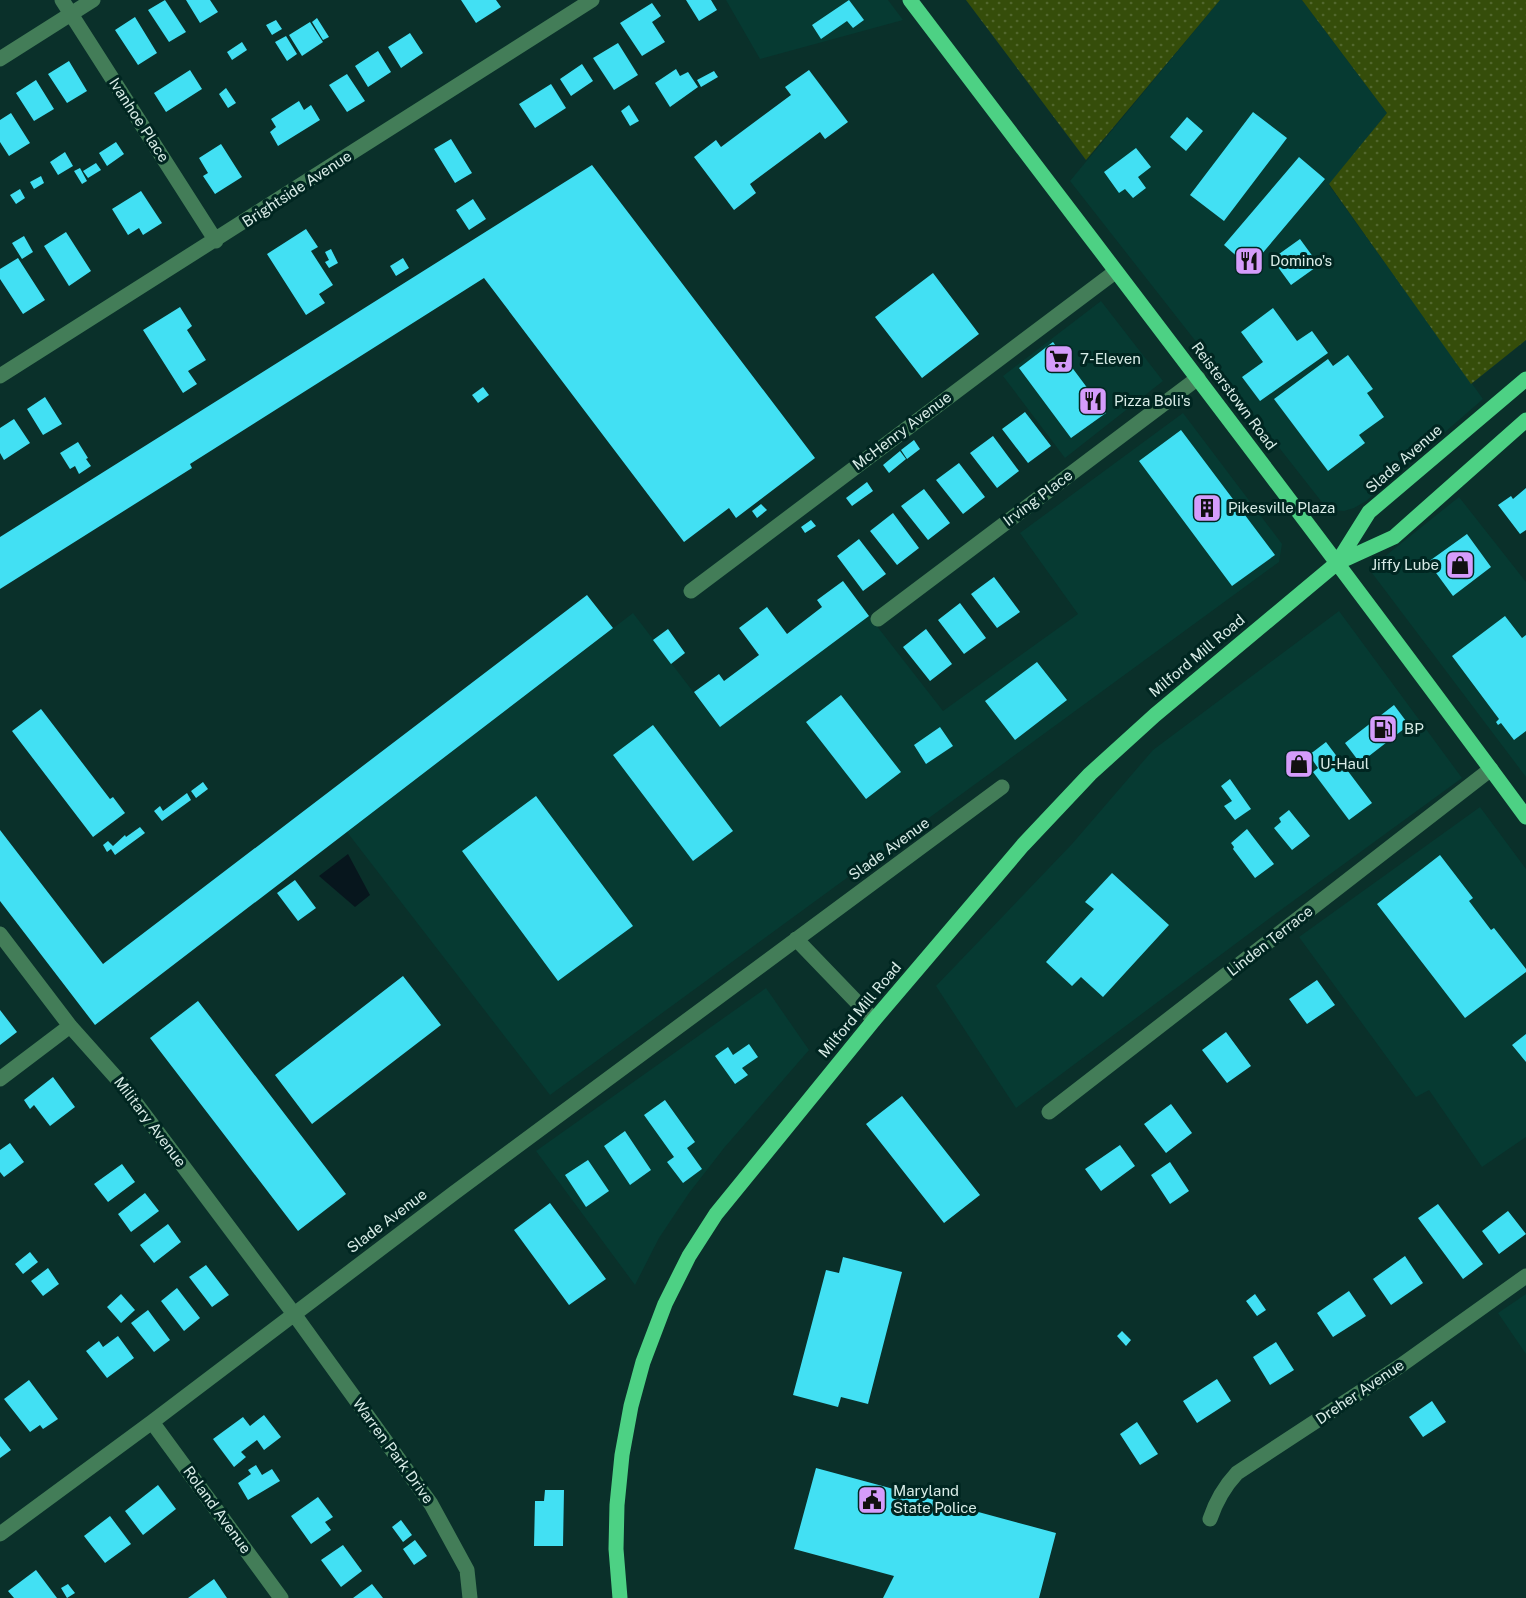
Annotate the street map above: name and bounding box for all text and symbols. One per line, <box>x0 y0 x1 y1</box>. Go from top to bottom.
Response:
street label: Ivanhoe Place <box>106 75 173 165</box>
street label: Brightside Avenue <box>239 147 355 230</box>
restaurant icon: Domino's <box>1233 245 1265 277</box>
place label: Domino's <box>1270 252 1332 269</box>
street label: Reisterstown Road <box>1188 338 1280 453</box>
supermarket icon: 7-Eleven <box>1043 343 1075 375</box>
place label: 7-Eleven <box>1080 350 1141 367</box>
restaurant icon: Pizza Boli's <box>1077 385 1109 417</box>
street label: McHenry Avenue <box>849 388 954 473</box>
place label: Pizza Boli's <box>1114 392 1191 409</box>
street label: Slade Avenue <box>1362 421 1445 496</box>
street label: Irving Place <box>1000 466 1076 529</box>
building icon: Pikesville Plaza <box>1191 492 1223 524</box>
place label: Pikesville Plaza <box>1228 499 1335 516</box>
shop icon: Jiffy Lube <box>1444 549 1476 581</box>
place label: Jiffy Lube <box>1371 556 1439 573</box>
street label: Milford Mill Road <box>1146 611 1248 700</box>
fuel station icon: BP <box>1367 713 1399 745</box>
place label: BP <box>1404 720 1424 737</box>
shop icon: U-Haul <box>1283 748 1315 780</box>
place label: U-Haul <box>1320 755 1369 772</box>
street label: Slade Avenue <box>845 814 932 883</box>
street label: Linden Terrace <box>1224 902 1316 979</box>
street label: Milford Mill Road <box>815 959 904 1061</box>
street label: Military Avenue <box>111 1073 190 1170</box>
street label: Slade Avenue <box>344 1185 430 1256</box>
street label: Dreher Avenue <box>1312 1356 1407 1427</box>
street label: Warren Park Drive <box>350 1395 437 1507</box>
street label: Roland Avenue <box>180 1463 255 1557</box>
place label: Maryland State Police <box>893 1482 977 1516</box>
public building icon: Maryland State Police <box>856 1484 888 1516</box>

